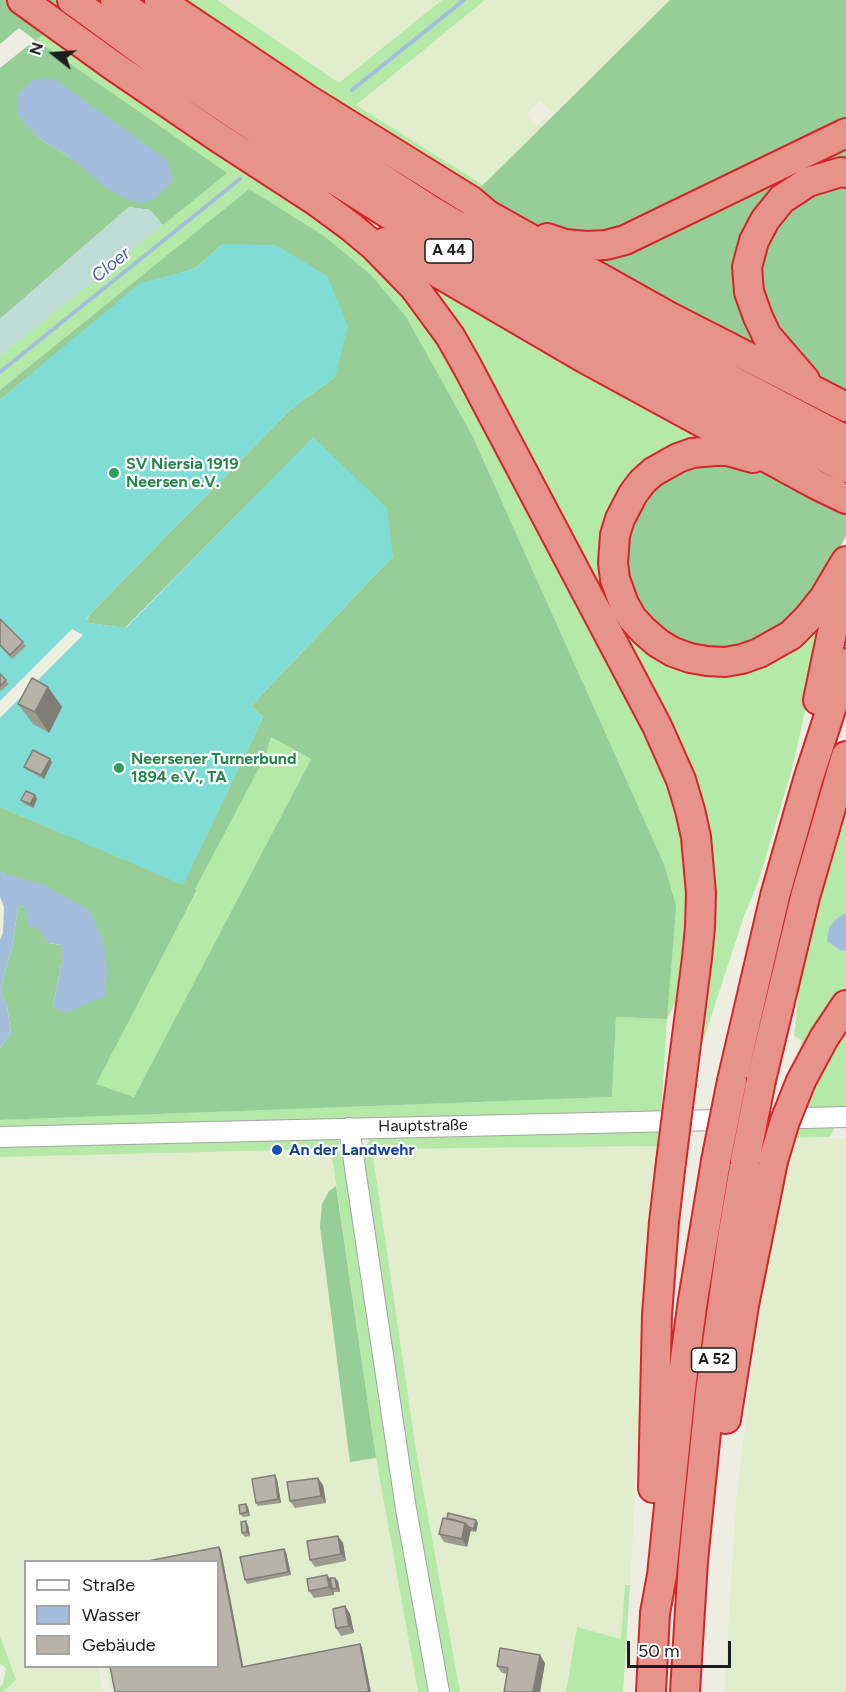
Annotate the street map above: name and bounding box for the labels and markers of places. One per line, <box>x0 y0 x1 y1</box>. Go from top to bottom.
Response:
place label: SV Niersia 1919 Neersen e.V. <box>126 454 239 492</box>
marker: SV Niersia 1919 Neersen e.V. <box>107 466 121 480</box>
place label: Neersener Turnerbund 1894 e.V., TA <box>131 749 296 787</box>
marker: Neersener Turnerbund 1894 e.V., TA <box>112 761 126 775</box>
place label: An der Landwehr <box>289 1140 414 1160</box>
marker: An der Landwehr <box>270 1143 284 1157</box>

